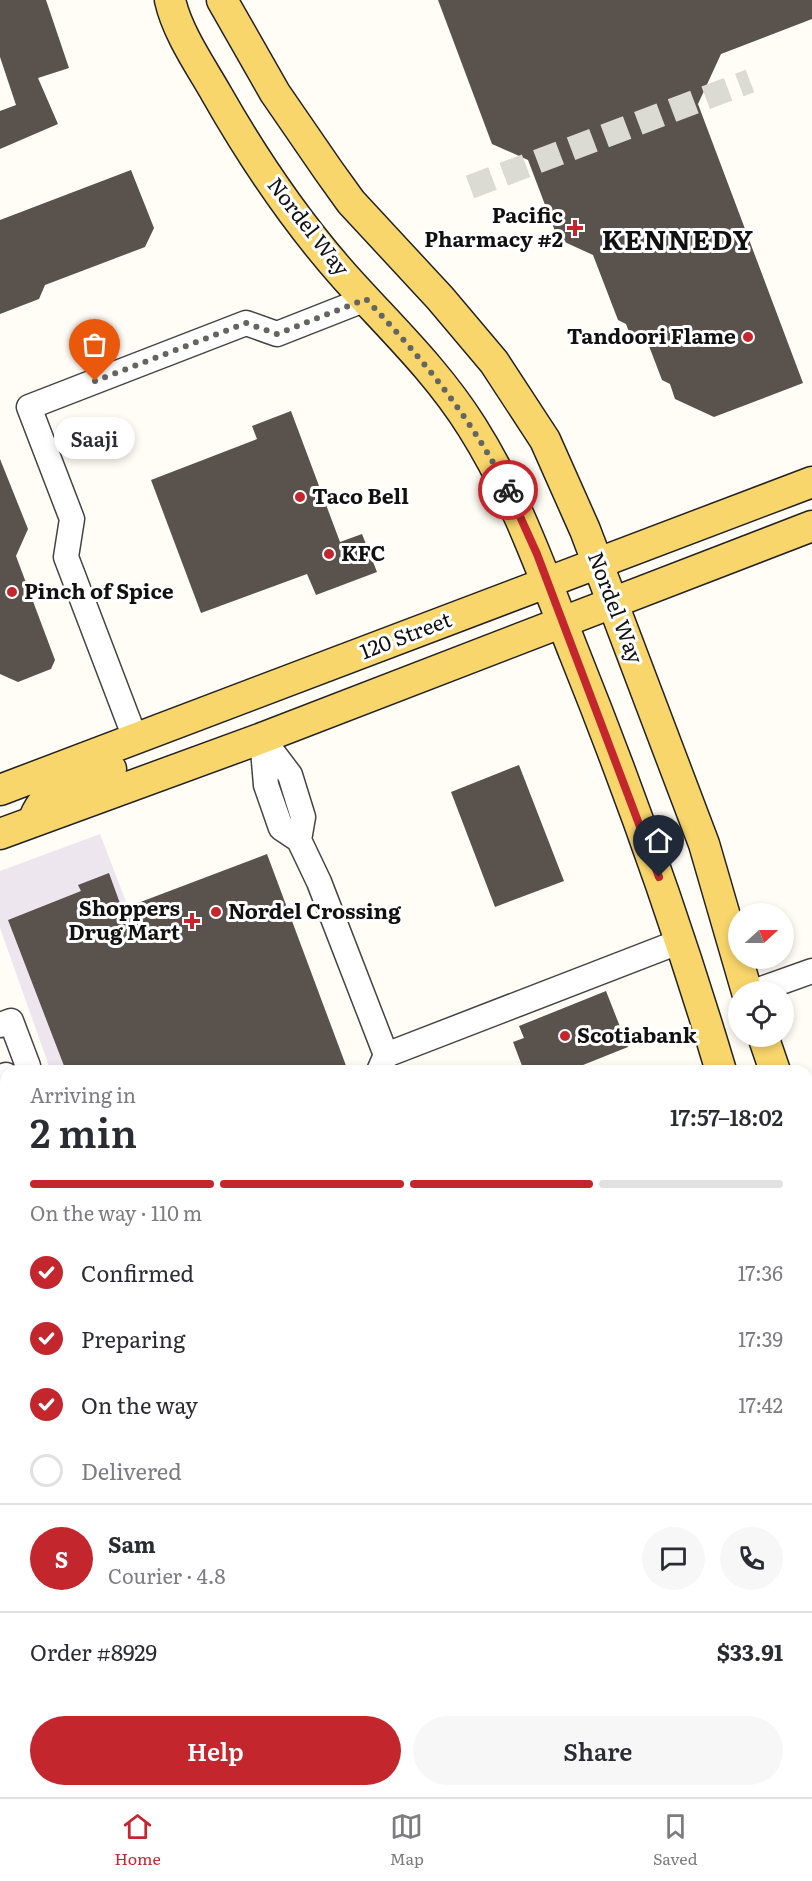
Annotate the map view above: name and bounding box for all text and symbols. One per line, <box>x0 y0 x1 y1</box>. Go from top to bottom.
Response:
street label: Nordel Way <box>262 170 359 282</box>
place label: Pacific Pharmacy #2 <box>424 198 563 253</box>
district label: KENNEDY <box>602 218 754 258</box>
marker: Pacific Pharmacy #2 <box>568 221 582 235</box>
pin <box>69 319 120 381</box>
place label: Tandoori Flame <box>567 319 736 350</box>
icon: bag <box>78 328 111 361</box>
marker: Tandoori Flame <box>741 330 755 344</box>
callout: Saaji <box>54 417 136 459</box>
text: Saaji <box>71 423 118 453</box>
courier <box>478 460 538 520</box>
icon: bike <box>492 474 525 507</box>
place label: Taco Bell <box>312 479 409 510</box>
marker: Taco Bell <box>293 490 307 504</box>
place label: KFC <box>341 536 385 567</box>
marker: KFC <box>322 547 336 561</box>
street label: Nordel Way <box>582 547 653 668</box>
place label: Pinch of Spice <box>24 574 174 605</box>
marker: Pinch of Spice <box>5 585 19 599</box>
street label: 120 Street <box>355 602 456 665</box>
pin <box>633 815 684 877</box>
icon: home <box>642 824 675 857</box>
place label: Shoppers Drug Mart <box>68 891 181 946</box>
place label: Nordel Crossing <box>228 894 401 925</box>
north arrow <box>728 903 794 969</box>
map controls <box>728 903 794 1047</box>
marker: Nordel Crossing <box>209 905 223 919</box>
marker: Shoppers Drug Mart <box>185 914 199 928</box>
button: locate <box>728 981 794 1047</box>
place label: Scotiabank <box>577 1018 698 1049</box>
marker: Scotiabank <box>558 1029 572 1043</box>
text: Arriving in <box>30 1079 136 1109</box>
text: 17:57–18:02 <box>670 1100 783 1133</box>
text: 2 min <box>30 1102 137 1160</box>
text: On the way · 110 m <box>30 1197 202 1227</box>
icon: check <box>30 1256 63 1289</box>
text: Confirmed <box>81 1256 194 1289</box>
text: 17:36 <box>738 1257 783 1287</box>
icon: check <box>30 1322 63 1355</box>
text: Preparing <box>81 1322 185 1355</box>
text: 17:39 <box>738 1323 783 1353</box>
icon: check <box>30 1388 63 1421</box>
text: On the way <box>81 1388 198 1421</box>
text: 17:42 <box>738 1389 783 1419</box>
text: Delivered <box>81 1454 182 1487</box>
text: Sam <box>108 1527 156 1560</box>
button: chat <box>642 1527 705 1590</box>
button: phone <box>720 1527 783 1590</box>
text: S <box>55 1542 68 1575</box>
text: Courier · 4.8 <box>108 1560 225 1590</box>
text: Order #8929 <box>30 1635 157 1668</box>
text: $33.91 <box>717 1635 783 1668</box>
button: Help <box>30 1716 401 1785</box>
button: Share <box>413 1716 783 1785</box>
tab: Home <box>115 1810 161 1870</box>
tab: Map <box>390 1810 424 1870</box>
tab: Saved <box>653 1810 697 1870</box>

